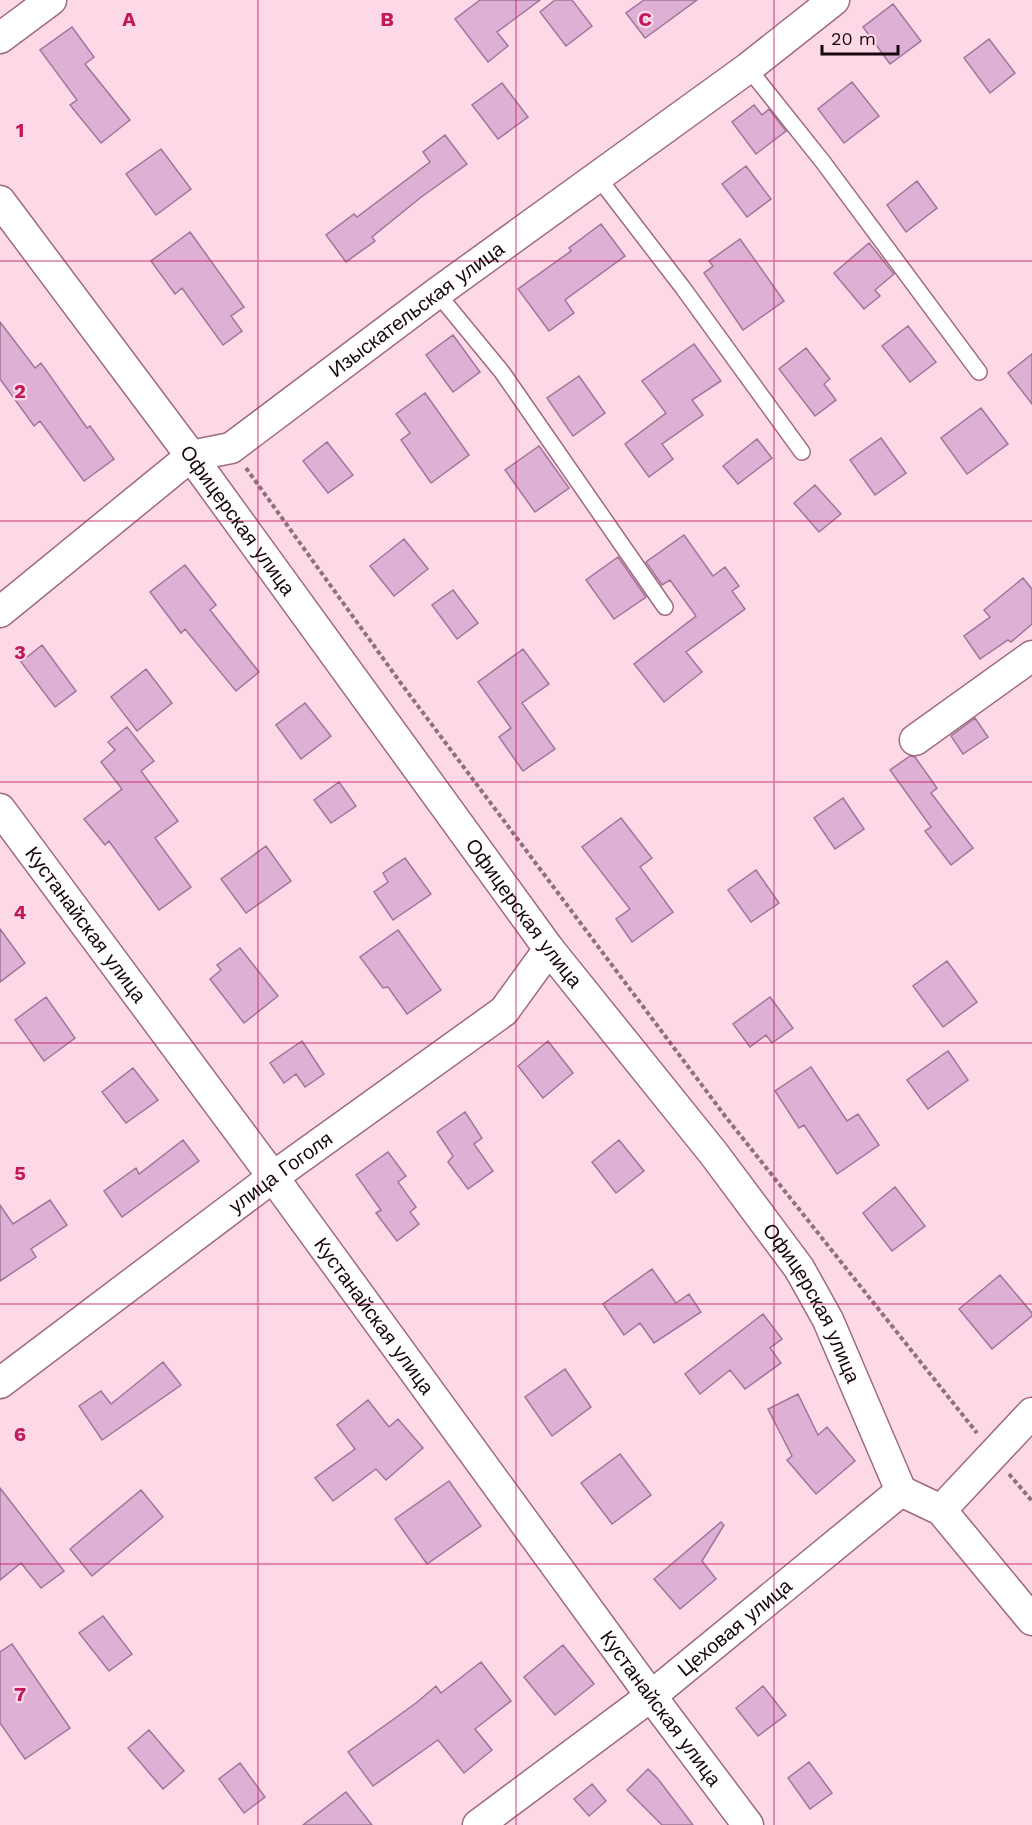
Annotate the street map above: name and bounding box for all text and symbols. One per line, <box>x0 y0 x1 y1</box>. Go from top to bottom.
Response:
text: A <box>122 7 136 31</box>
text: B <box>380 7 394 31</box>
text: C <box>638 7 652 31</box>
scale bar <box>822 18 898 56</box>
text: 20 m <box>831 28 876 49</box>
text: 1 <box>16 118 24 142</box>
street label: Изыскательская улица <box>324 236 510 382</box>
text: 2 <box>14 379 26 403</box>
street label: Офицерская улица <box>175 440 301 601</box>
text: 3 <box>14 640 26 664</box>
street label: Офицерская улица <box>461 834 588 993</box>
street label: Кустанайская улица <box>20 842 152 1008</box>
text: 4 <box>14 900 27 924</box>
street label: улица Гоголя <box>224 1126 337 1218</box>
text: 5 <box>14 1161 26 1185</box>
street label: Офицерская улица <box>758 1218 866 1387</box>
street label: Кустанайская улица <box>309 1233 440 1400</box>
text: 6 <box>14 1422 26 1446</box>
street label: Цеховая улица <box>673 1573 797 1681</box>
street label: Кустанайская улица <box>595 1626 727 1792</box>
text: 7 <box>14 1682 26 1706</box>

